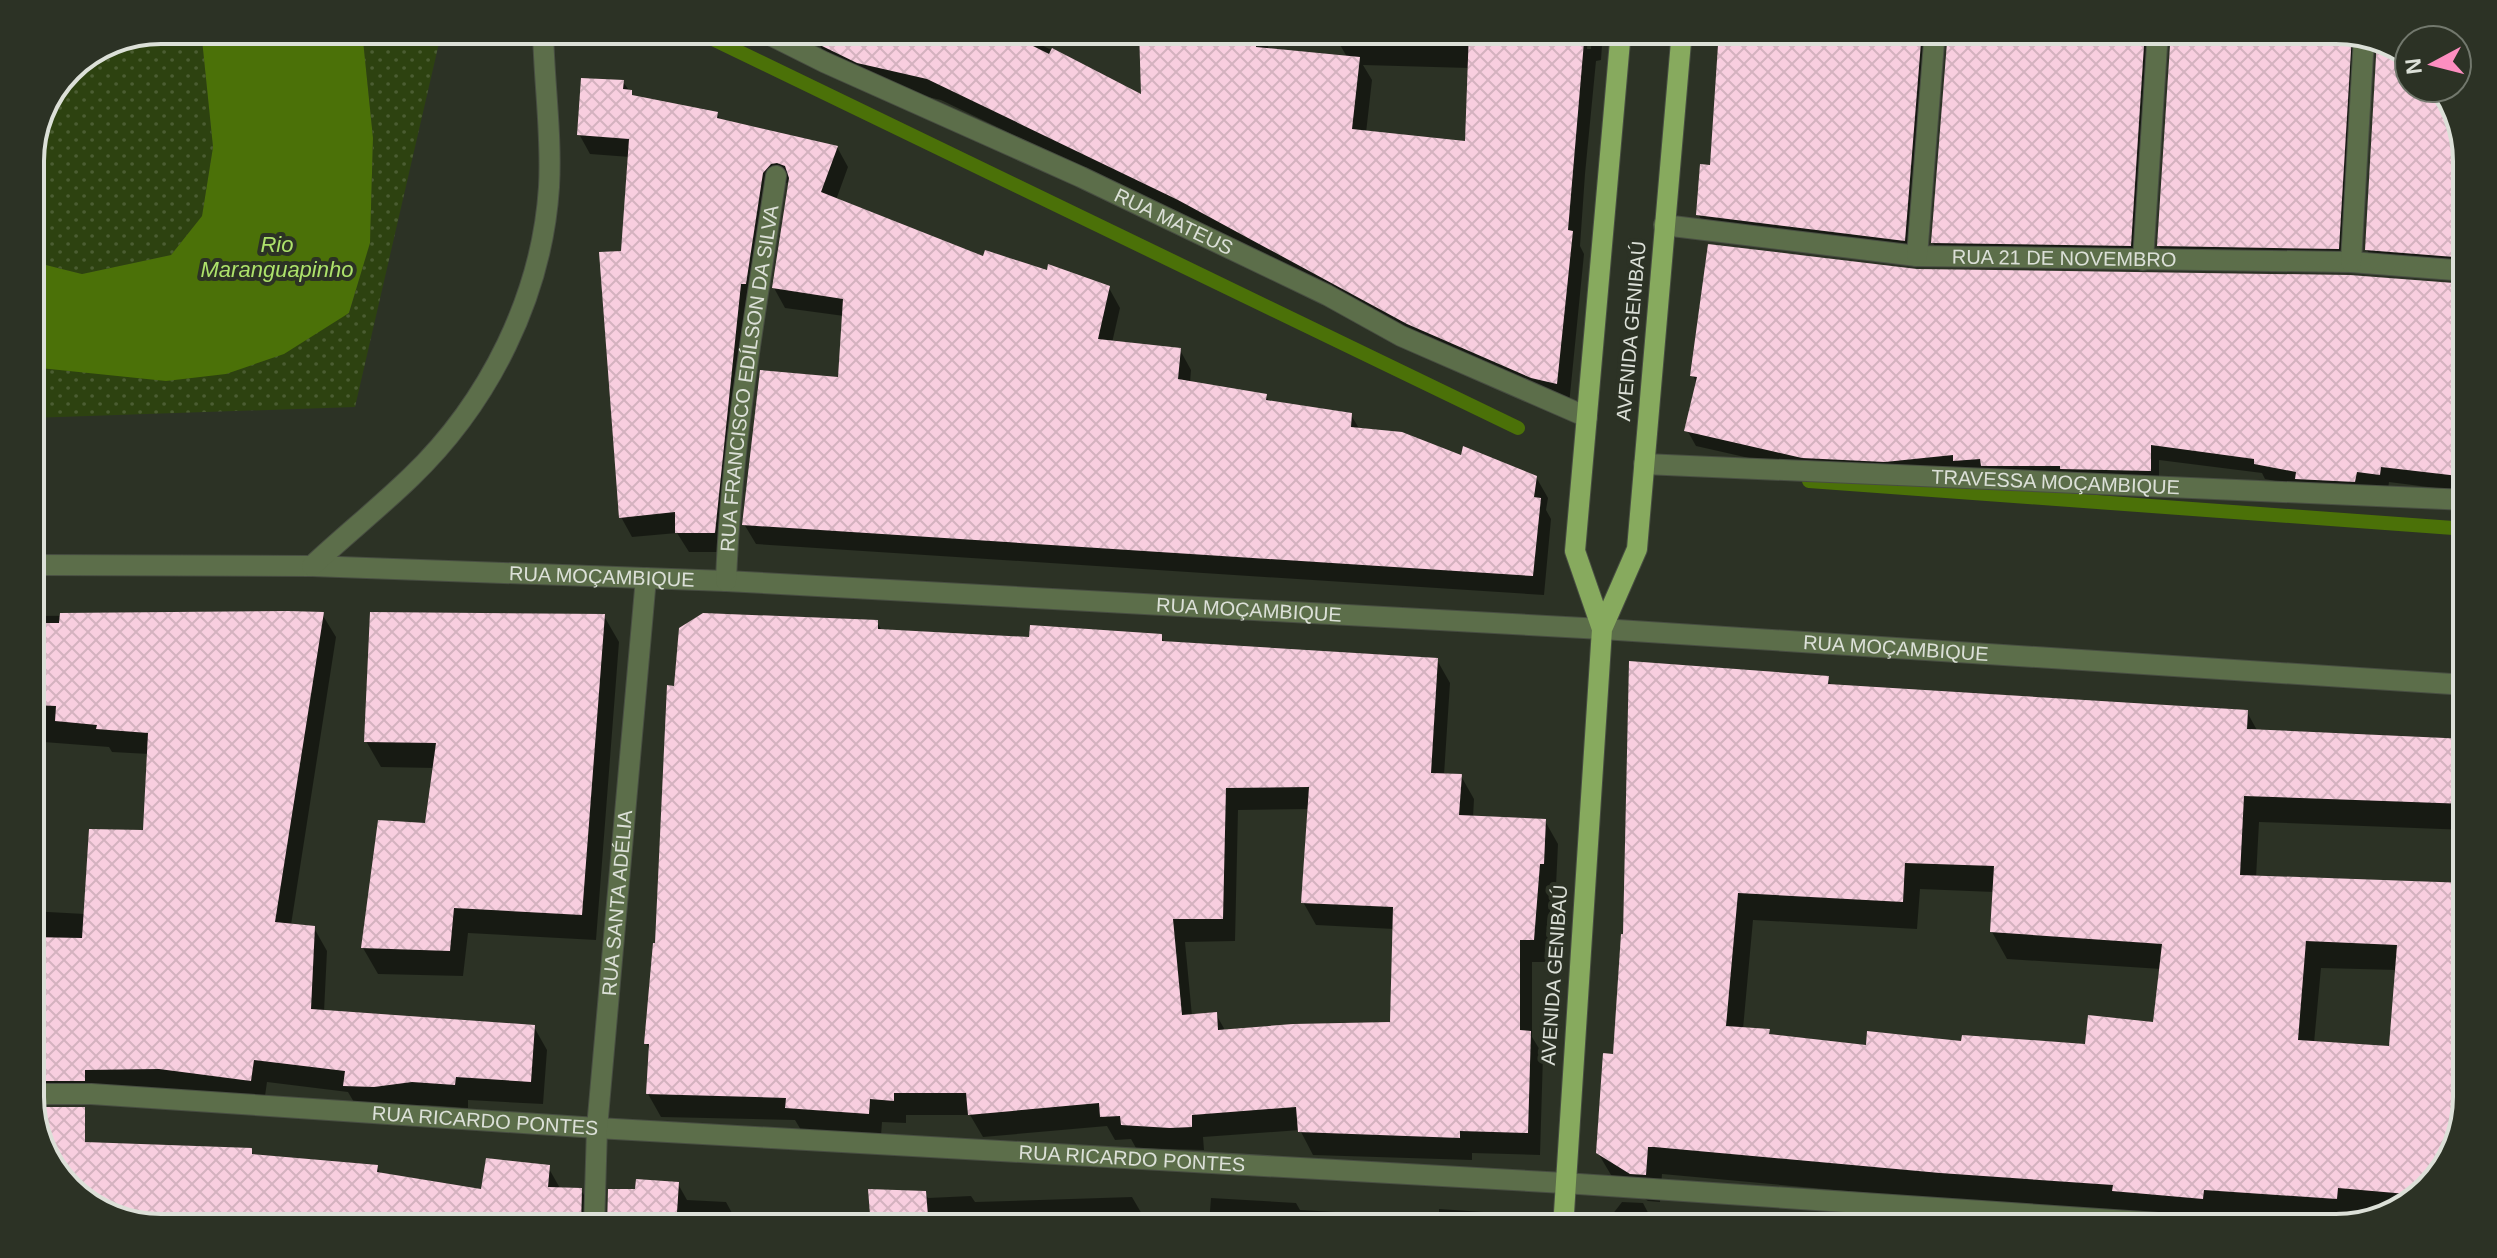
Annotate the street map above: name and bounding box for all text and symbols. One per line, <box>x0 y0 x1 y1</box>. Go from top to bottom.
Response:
north arrow <box>2393 24 2473 104</box>
text: N <box>2400 57 2427 76</box>
street label: RUA MATEUS <box>1111 184 1237 259</box>
street label: RUA FRANCISCO EDÍLSON DA SILVA <box>716 203 783 553</box>
water label: Rio Maranguapinho <box>201 232 353 282</box>
street label: AVENIDA GENIBAÚ <box>1612 240 1650 422</box>
street label: RUA 21 DE NOVEMBRO <box>1952 245 2177 271</box>
street label: TRAVESSA MOÇAMBIQUE <box>1931 466 2180 498</box>
street label: RUA MOÇAMBIQUE <box>509 562 695 591</box>
street label: RUA MOÇAMBIQUE <box>1156 594 1342 626</box>
street label: RUA MOÇAMBIQUE <box>1802 631 1989 665</box>
street label: RUA SANTA ADÉLIA <box>598 808 636 997</box>
street label: AVENIDA GENIBAÚ <box>1537 884 1571 1066</box>
street label: RUA RICARDO PONTES <box>371 1102 599 1139</box>
street label: RUA RICARDO PONTES <box>1018 1141 1246 1176</box>

